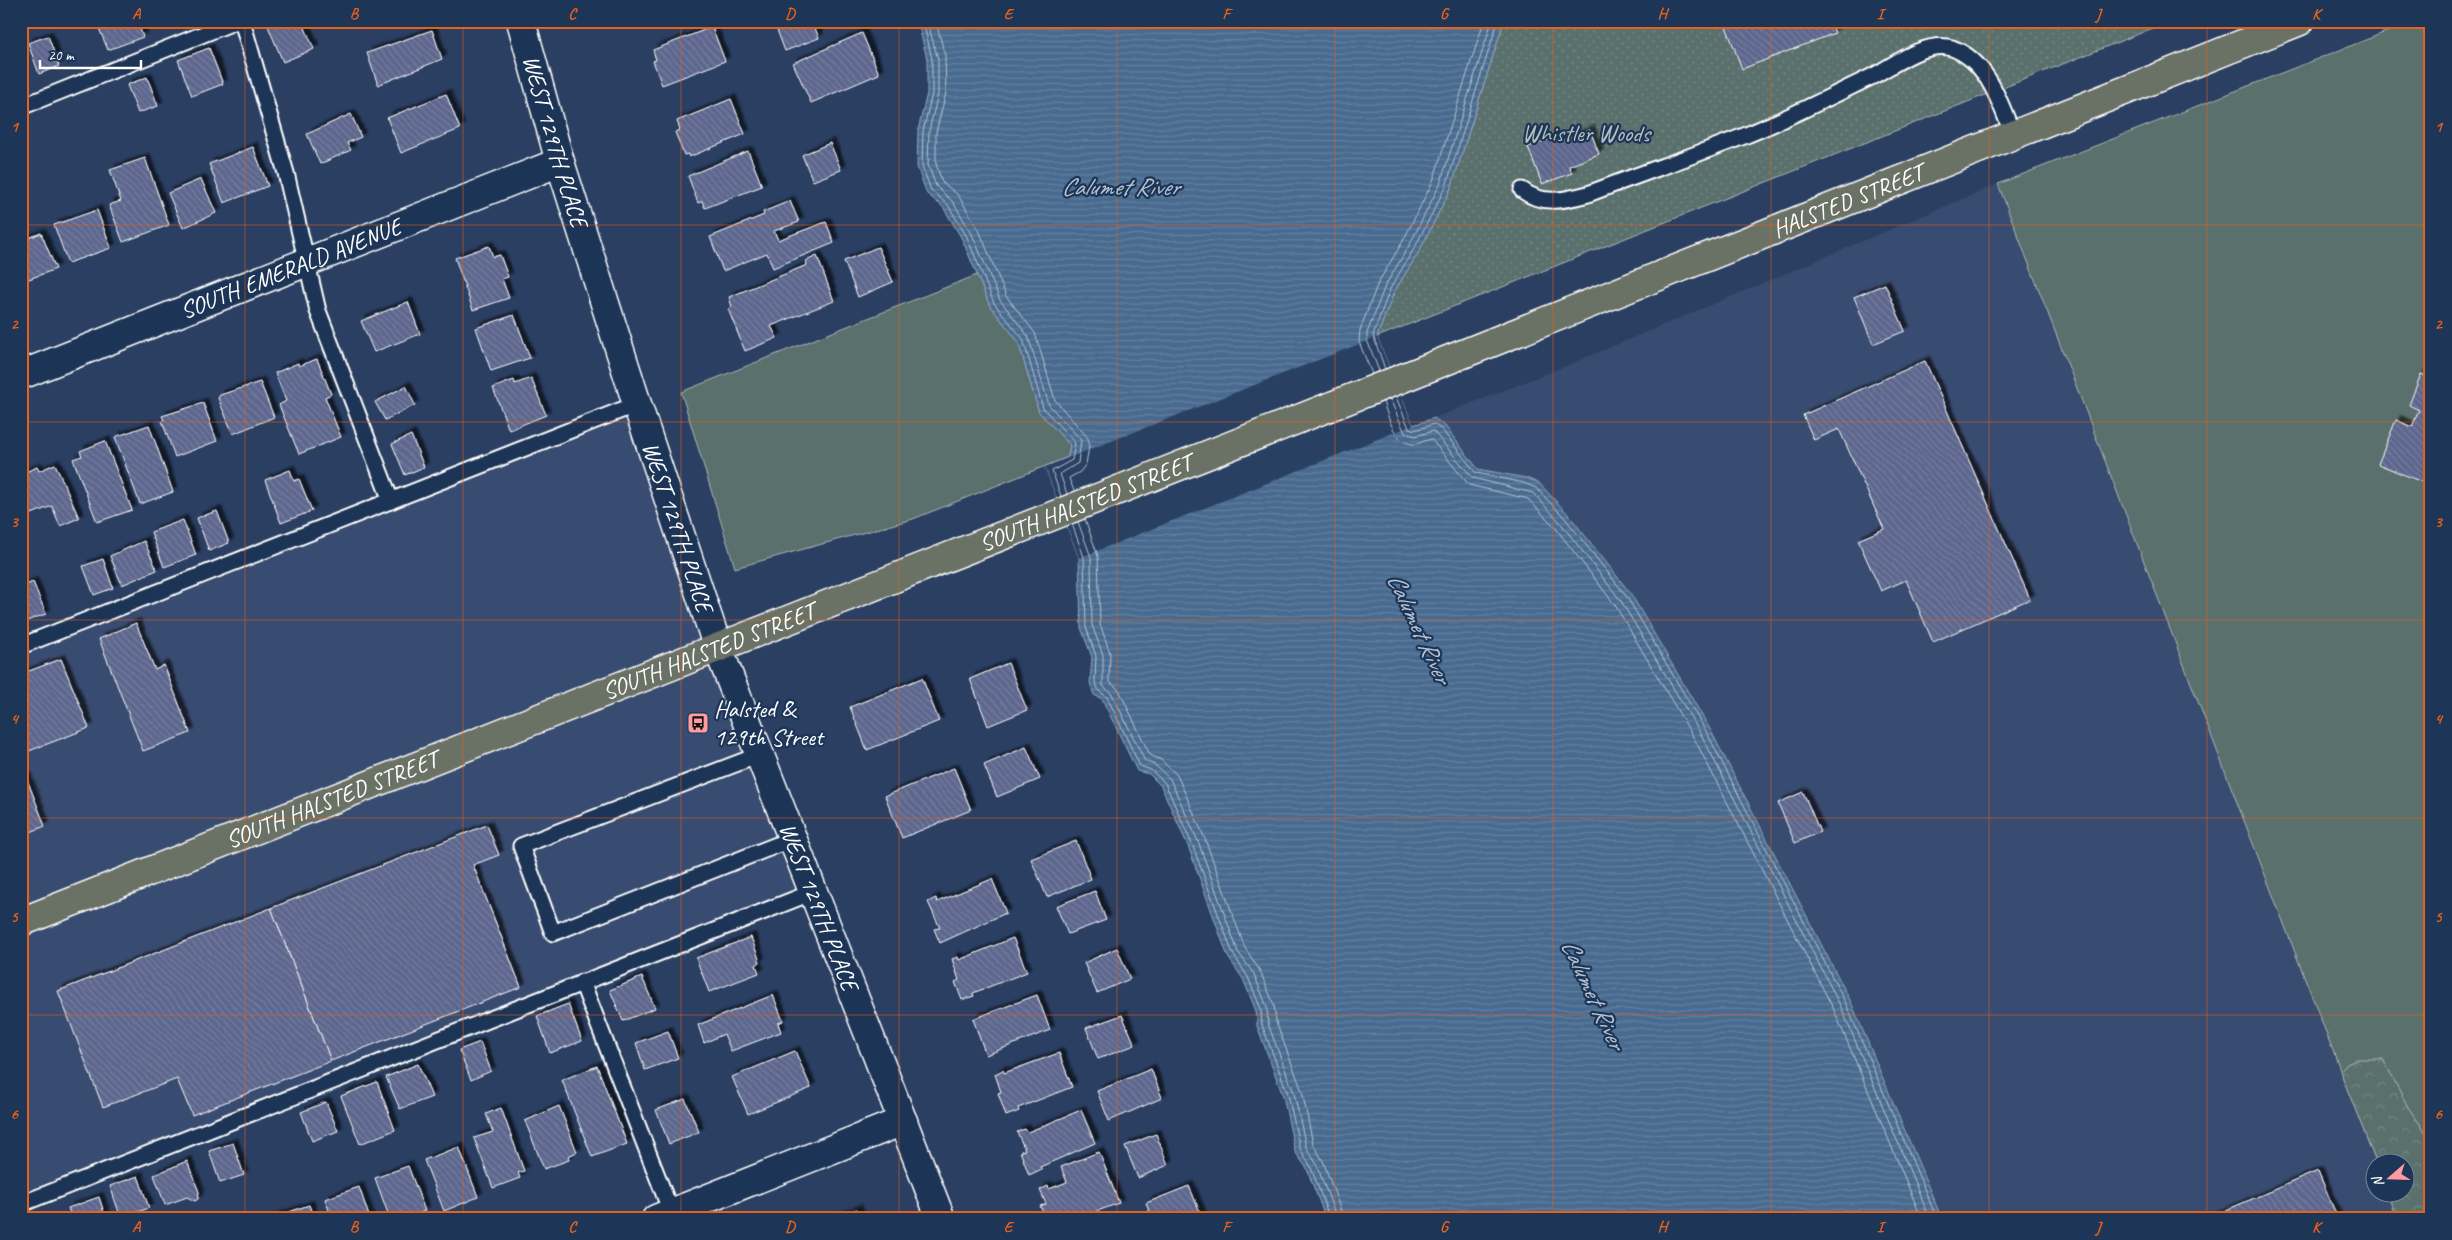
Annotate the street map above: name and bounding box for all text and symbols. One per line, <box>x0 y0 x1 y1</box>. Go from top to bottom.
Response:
text: A <box>132 4 142 24</box>
text: B <box>350 4 360 24</box>
text: C <box>568 4 578 24</box>
text: D <box>785 4 796 24</box>
text: E <box>1004 4 1015 24</box>
text: F <box>1222 4 1233 24</box>
text: G <box>1440 4 1450 24</box>
text: H <box>1657 4 1669 24</box>
text: I <box>1877 4 1887 24</box>
text: J <box>2094 4 2103 24</box>
text: K <box>2312 4 2324 24</box>
scale bar <box>40 38 141 70</box>
text: 20 m <box>48 46 75 65</box>
street label: WEST 129TH PLACE <box>516 52 596 234</box>
text: 1 <box>10 117 19 137</box>
text: 1 <box>2434 117 2443 137</box>
park label: Whistler Woods <box>1522 118 1653 148</box>
street label: HALSTED STREET <box>1768 155 1933 244</box>
water label: Calumet River <box>1061 171 1183 203</box>
street label: SOUTH EMERALD AVENUE <box>176 210 408 326</box>
text: 2 <box>10 314 19 334</box>
text: 2 <box>2434 314 2443 334</box>
street label: WEST 129TH PLACE <box>636 438 721 619</box>
street label: SOUTH HALSTED STREET <box>975 445 1202 558</box>
text: 3 <box>10 512 19 532</box>
text: 3 <box>2434 512 2443 532</box>
water label: Calumet River <box>1380 568 1460 692</box>
street label: SOUTH HALSTED STREET <box>598 594 825 707</box>
place label: Halsted & 129th Street <box>714 694 825 752</box>
text: 4 <box>10 709 19 729</box>
text: 4 <box>2434 709 2443 729</box>
bus stop icon: Halsted & 129th Street <box>686 711 710 735</box>
street label: SOUTH HALSTED STREET <box>221 742 448 855</box>
street label: WEST 129TH PLACE <box>773 819 866 997</box>
text: 5 <box>11 907 20 927</box>
text: 5 <box>2435 907 2444 927</box>
water label: Calumet River <box>1554 934 1634 1058</box>
text: 6 <box>10 1104 19 1124</box>
text: 6 <box>2434 1104 2443 1124</box>
north arrow <box>2364 1152 2414 1202</box>
text: N <box>2368 1173 2388 1189</box>
text: A <box>132 1217 142 1237</box>
text: B <box>350 1217 360 1237</box>
text: C <box>568 1217 578 1237</box>
text: D <box>785 1217 796 1237</box>
text: E <box>1004 1217 1015 1237</box>
text: F <box>1222 1217 1233 1237</box>
text: G <box>1440 1217 1450 1237</box>
text: H <box>1657 1217 1669 1237</box>
text: I <box>1877 1217 1887 1237</box>
text: J <box>2094 1217 2103 1237</box>
text: K <box>2312 1217 2324 1237</box>

